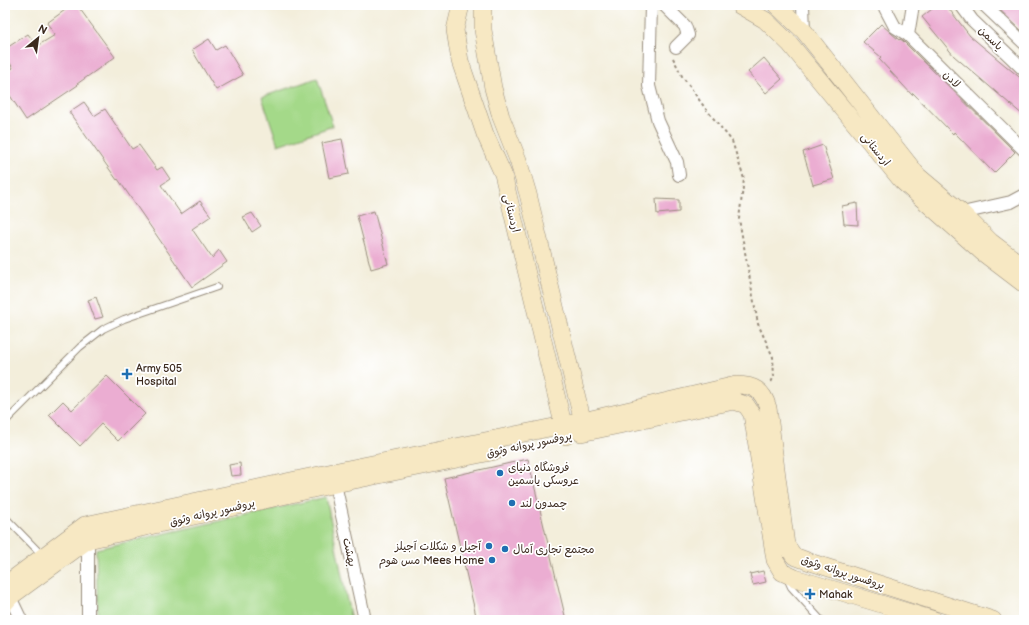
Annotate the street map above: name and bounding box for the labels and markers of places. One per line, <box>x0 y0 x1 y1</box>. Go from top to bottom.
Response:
place label: Army 505 Hospital <box>136 362 182 388</box>
marker: Army 505 Hospital <box>121 368 133 380</box>
place label: فروشگاه دنیای عروسکی یاسمین <box>508 461 579 488</box>
marker: فروشگاه دنیای عروسکی یاسمین <box>495 468 505 478</box>
place label: چمدون لند <box>520 497 567 510</box>
marker: چمدون لند <box>507 498 517 508</box>
place label: آجیل و شکلات آجیلز <box>394 540 482 553</box>
marker: آجیل و شکلات آجیلز <box>484 541 494 551</box>
place label: مجتمع تجاری آمال <box>513 543 595 558</box>
marker: مجتمع تجاری آمال <box>500 544 510 554</box>
place label: مس هوم Mees Home <box>379 554 484 569</box>
marker: مس هوم Mees Home <box>487 555 497 565</box>
marker: Mahak <box>804 588 816 600</box>
place label: Mahak <box>819 588 853 601</box>

